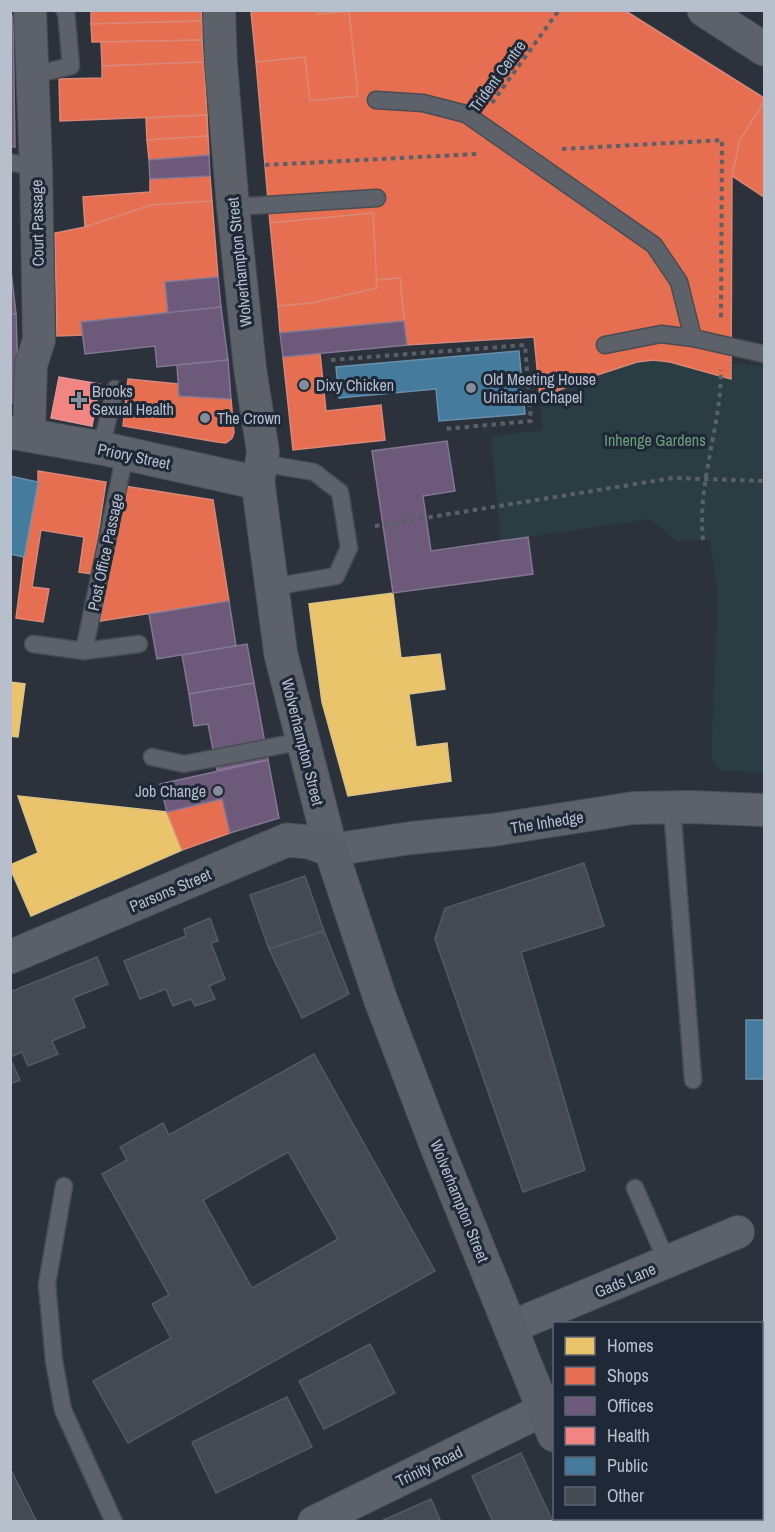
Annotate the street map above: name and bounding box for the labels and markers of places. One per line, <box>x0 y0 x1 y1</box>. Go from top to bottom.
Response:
place label: Old Meeting House Unitarian Chapel <box>483 368 596 408</box>
place label: Dixy Chicken <box>316 374 394 396</box>
marker: Dixy Chicken <box>297 378 311 392</box>
place label: Brooks Sexual Health <box>92 380 174 420</box>
marker: Old Meeting House Unitarian Chapel <box>464 381 478 395</box>
marker: Brooks Sexual Health <box>70 391 88 409</box>
place label: The Crown <box>217 407 281 429</box>
marker: The Crown <box>198 411 212 425</box>
place label: Job Change <box>135 780 206 802</box>
marker: Job Change <box>211 784 225 798</box>

